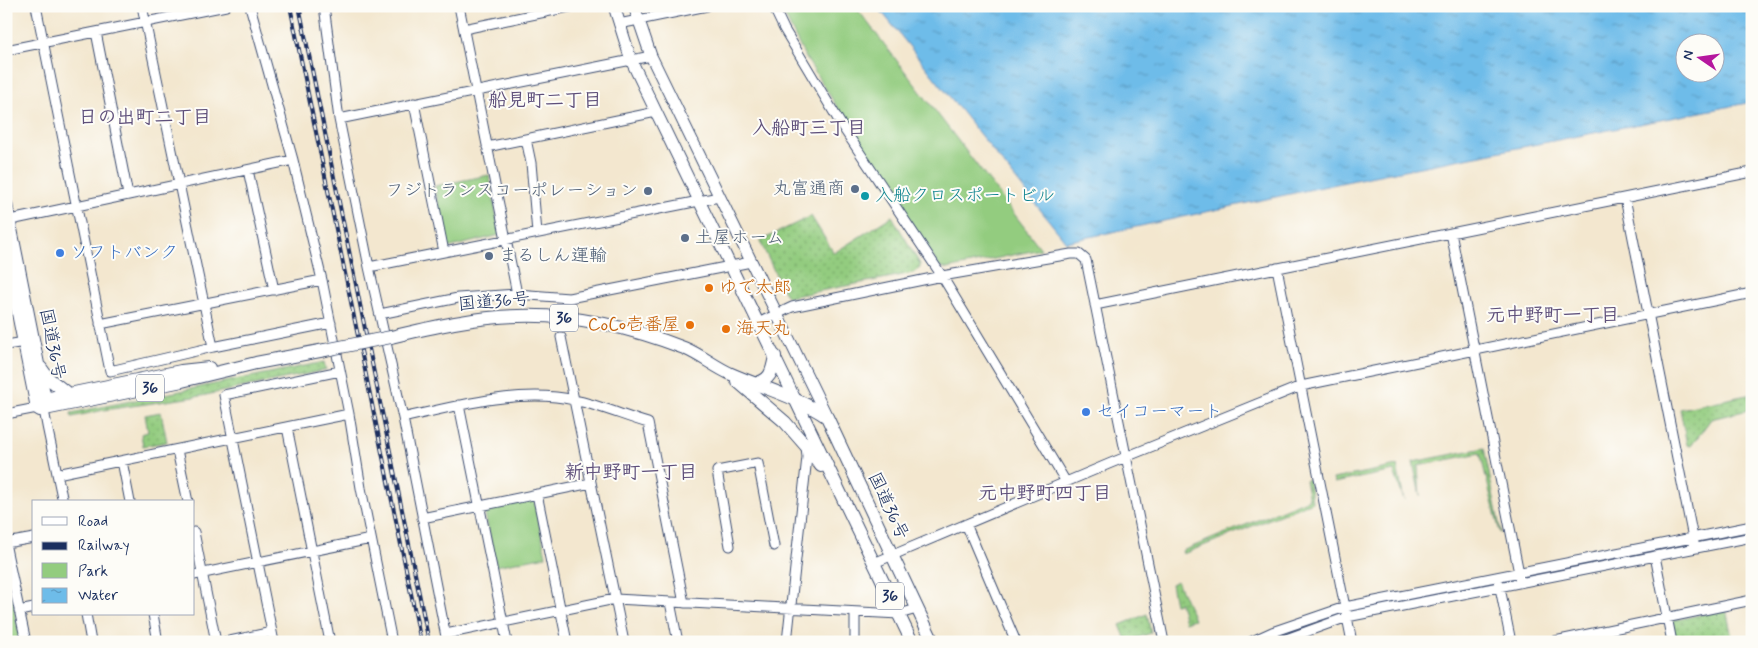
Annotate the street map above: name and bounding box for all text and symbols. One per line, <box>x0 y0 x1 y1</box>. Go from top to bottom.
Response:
north arrow <box>1676 32 1726 82</box>
text: N <box>1678 49 1698 62</box>
district label: 船見町二丁目 <box>488 88 602 113</box>
district label: 日の出町二丁目 <box>78 105 212 130</box>
district label: 入船町三丁目 <box>752 116 866 141</box>
place label: 丸富通商 <box>773 177 845 201</box>
place label: フジトランスコーポレーション <box>386 179 638 203</box>
marker: 丸富通商 <box>849 183 861 195</box>
place label: 入船クロスポートビル <box>875 184 1055 208</box>
marker: フジトランスコーポレーション <box>642 185 654 197</box>
marker: 入船クロスポートビル <box>859 190 871 202</box>
place label: 土屋ホーム <box>695 226 784 250</box>
marker: 土屋ホーム <box>679 232 691 244</box>
place label: ソフトバンク <box>70 241 178 265</box>
place label: まるしん運輸 <box>499 244 607 268</box>
marker: ソフトバンク <box>54 247 66 259</box>
marker: まるしん運輸 <box>483 250 495 262</box>
place label: ゆで太郎 <box>719 276 791 300</box>
marker: ゆで太郎 <box>703 282 715 294</box>
street label: 国道36号 <box>457 287 531 317</box>
district label: 元中野町一丁目 <box>1486 303 1620 328</box>
road number: 36 <box>550 304 578 332</box>
street label: 国道36号 <box>33 306 71 382</box>
place label: CoCo壱番屋 <box>588 313 680 337</box>
place label: 海天丸 <box>736 317 790 341</box>
marker: CoCo壱番屋 <box>684 319 696 331</box>
marker: 海天丸 <box>720 323 732 335</box>
road number: 36 <box>136 374 164 402</box>
place label: セイコーマート <box>1096 400 1222 424</box>
marker: セイコーマート <box>1080 406 1092 418</box>
district label: 新中野町一丁目 <box>564 460 698 485</box>
street label: 国道36号 <box>862 468 914 544</box>
district label: 元中野町四丁目 <box>978 481 1112 506</box>
legend <box>32 500 195 616</box>
text: Road <box>78 512 108 532</box>
text: Railway <box>78 536 130 556</box>
text: Park <box>78 562 108 582</box>
road number: 36 <box>876 582 904 610</box>
text: Water <box>78 586 118 606</box>

